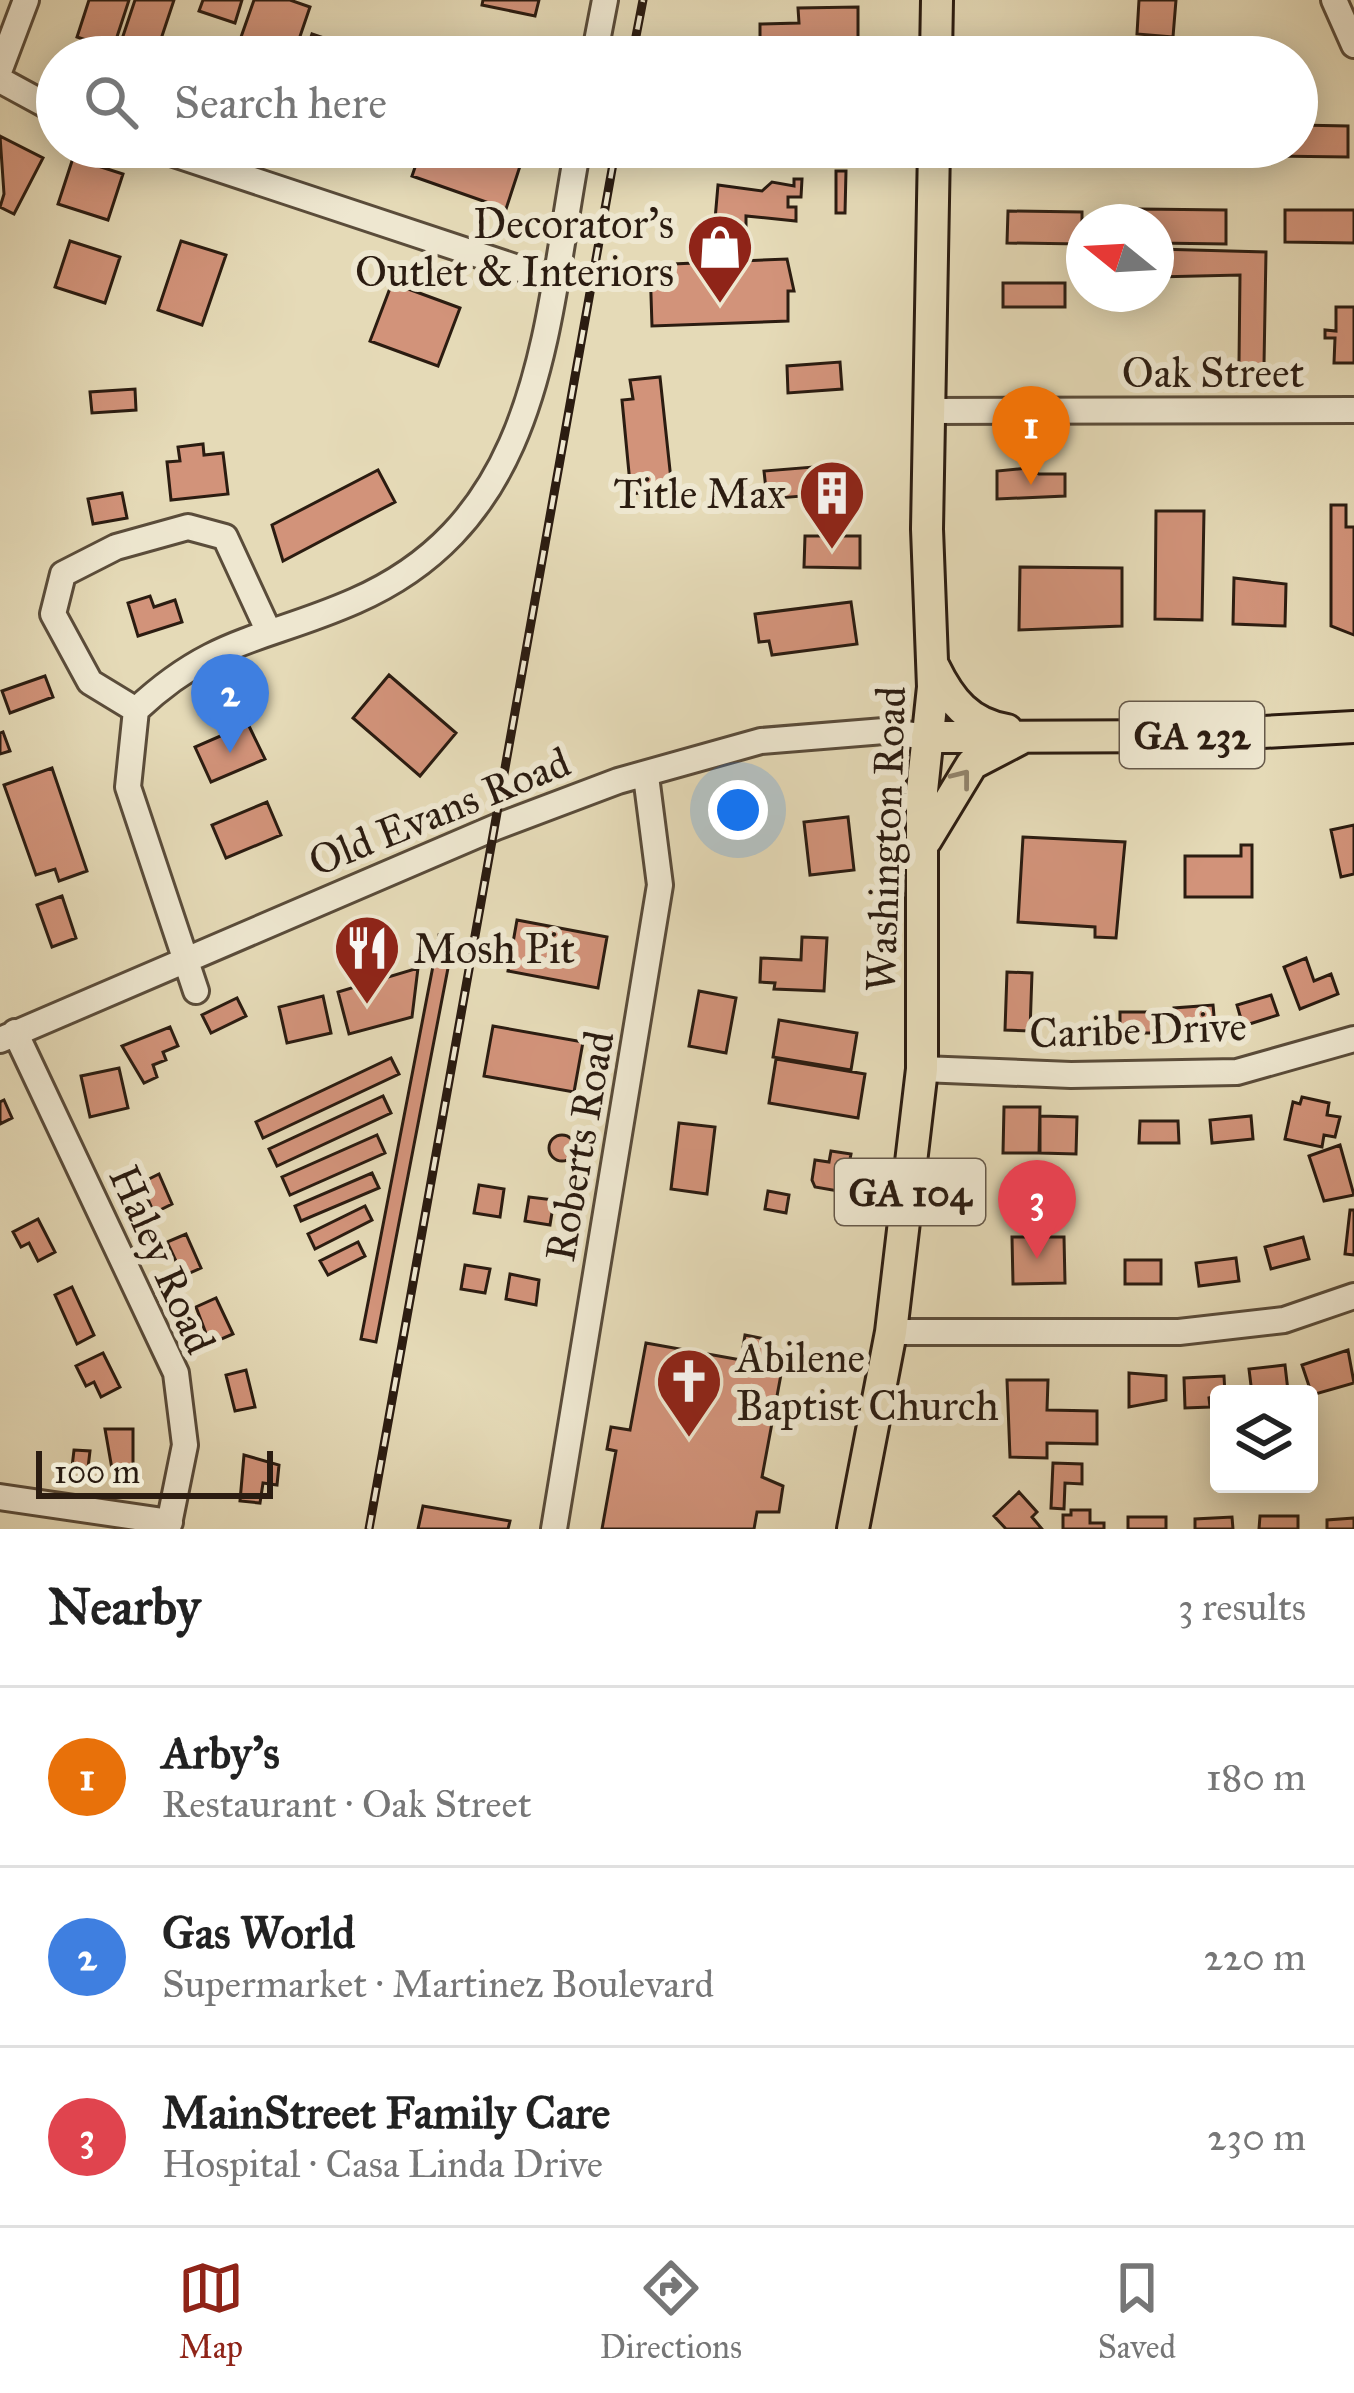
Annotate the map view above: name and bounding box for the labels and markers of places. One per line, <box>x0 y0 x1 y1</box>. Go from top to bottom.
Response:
place label: Decorator's Outlet & Interiors <box>355 198 674 298</box>
shop icon: Decorator's Outlet & Interiors <box>685 212 755 306</box>
pin: 1 <box>992 386 1070 485</box>
building icon: Title Max <box>797 458 867 552</box>
place label: Title Max <box>614 468 786 520</box>
pin: 2 <box>191 654 269 753</box>
restaurant icon: Mosh Pit <box>332 913 402 1007</box>
place label: Mosh Pit <box>413 923 575 975</box>
pin: 3 <box>998 1160 1076 1259</box>
place label: Abilene Baptist Church <box>734 1332 999 1432</box>
church icon: Abilene Baptist Church <box>654 1346 724 1440</box>

